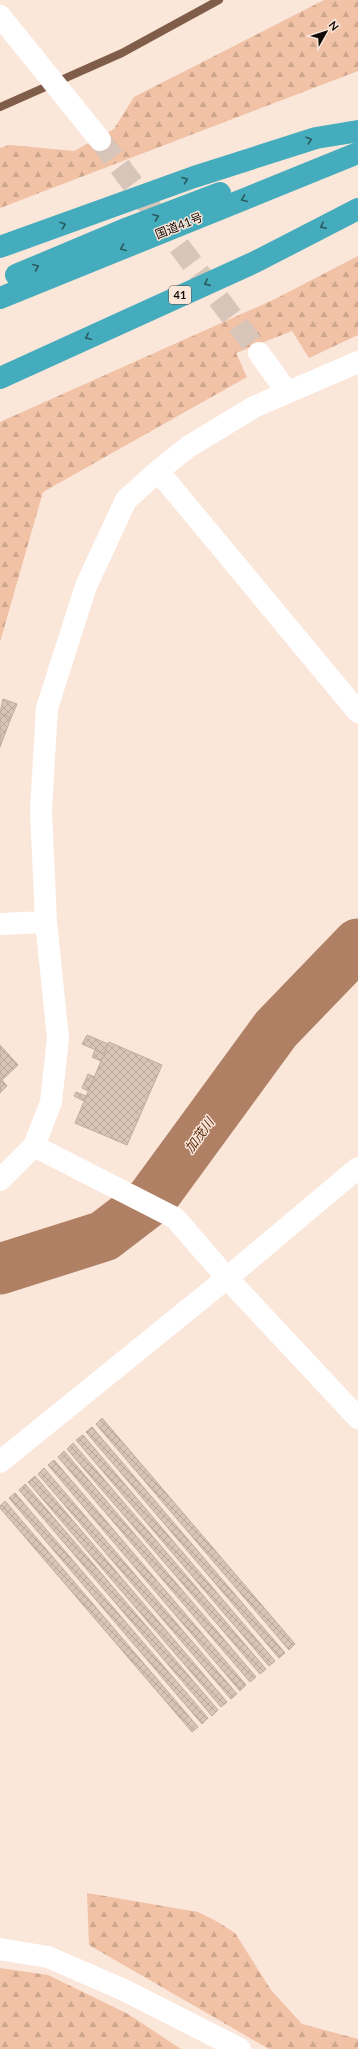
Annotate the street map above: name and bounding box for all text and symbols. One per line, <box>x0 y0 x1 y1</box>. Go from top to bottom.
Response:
north arrow <box>306 12 346 52</box>
text: N <box>326 18 342 33</box>
one-way arrow <box>305 136 312 145</box>
one-way arrow <box>182 177 189 185</box>
one-way arrow <box>240 195 247 203</box>
street label: 国道41号 <box>153 209 205 242</box>
one-way arrow <box>153 214 160 222</box>
one-way arrow <box>60 222 67 230</box>
one-way arrow <box>320 222 328 229</box>
one-way arrow <box>120 243 128 251</box>
one-way arrow <box>32 263 39 271</box>
one-way arrow <box>203 279 210 287</box>
road number: 41 <box>169 286 191 304</box>
one-way arrow <box>85 332 92 340</box>
water label: 加茂川 <box>181 1113 218 1155</box>

